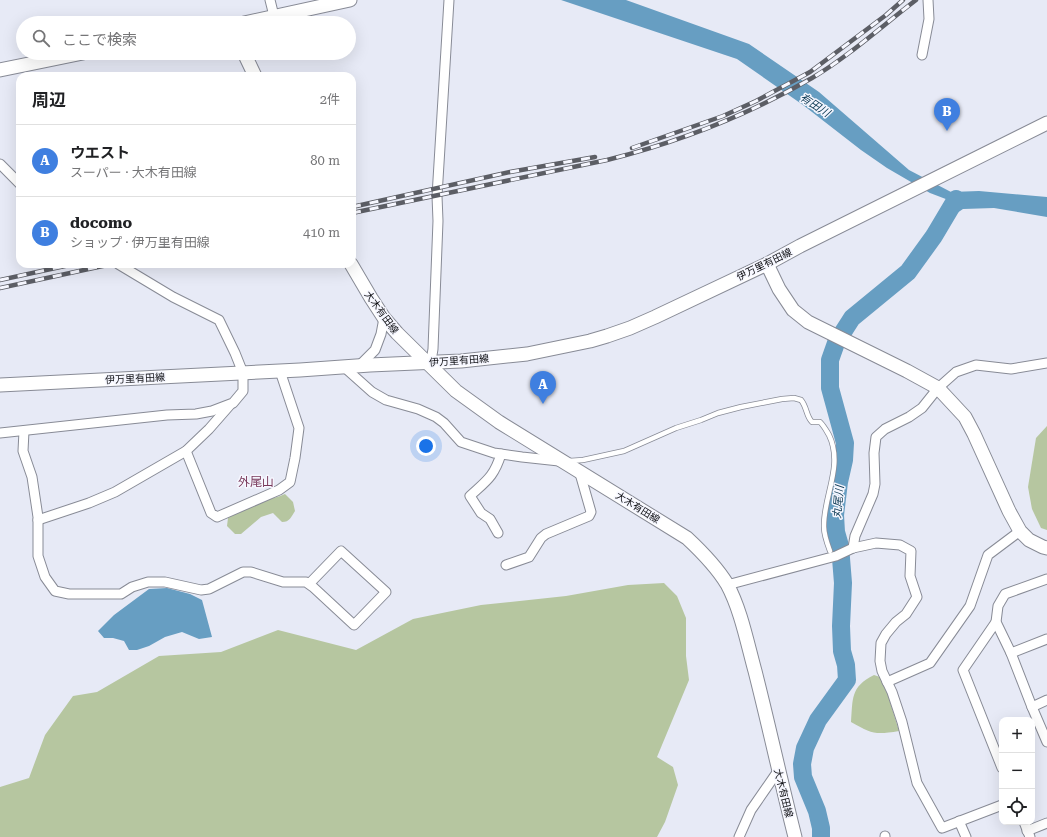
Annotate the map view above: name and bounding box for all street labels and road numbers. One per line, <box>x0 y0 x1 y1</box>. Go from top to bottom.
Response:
street label: 伊万里有田線 <box>735 246 794 283</box>
street label: 大木有田線 <box>362 289 401 336</box>
street label: 伊万里有田線 <box>429 353 489 368</box>
street label: 伊万里有田線 <box>105 371 165 386</box>
street label: 大木有田線 <box>614 490 662 525</box>
street label: 大木有田線 <box>772 768 795 819</box>

